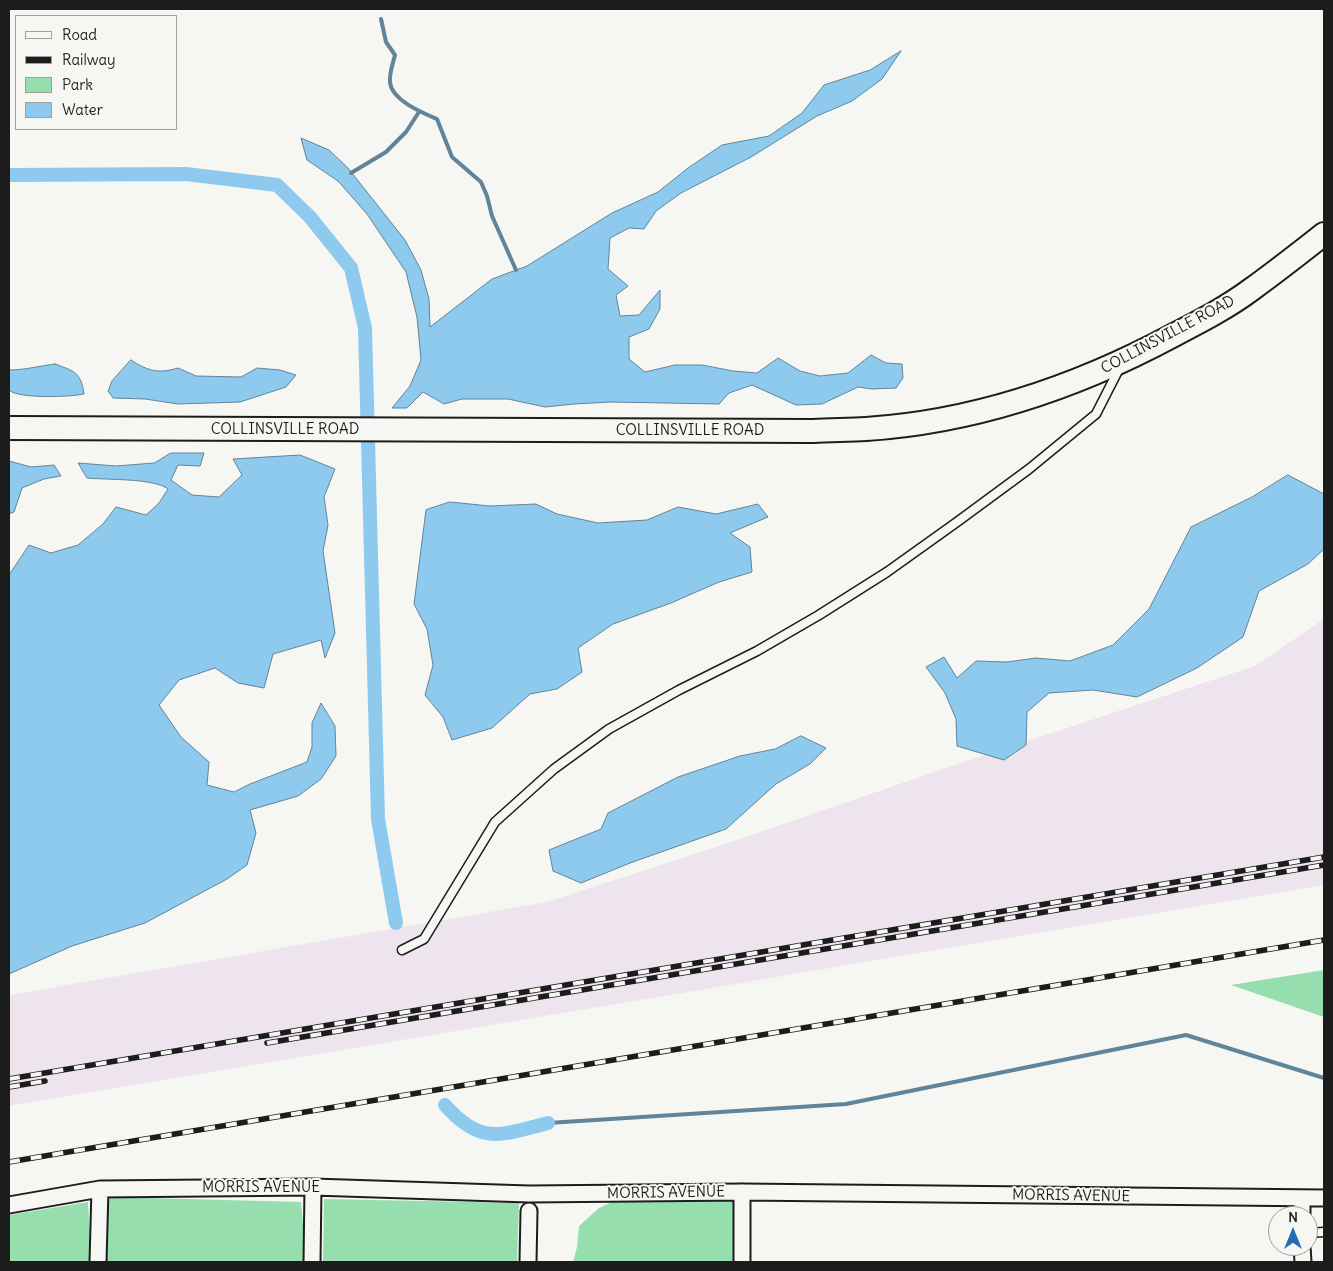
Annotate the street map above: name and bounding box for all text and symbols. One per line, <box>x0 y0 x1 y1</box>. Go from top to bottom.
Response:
legend <box>15 15 178 130</box>
text: Road <box>62 25 97 44</box>
text: Railway <box>62 50 116 69</box>
text: Park <box>62 75 93 94</box>
text: Water <box>62 100 103 119</box>
street label: COLLINSVILLE ROAD <box>1098 292 1238 378</box>
street label: COLLINSVILLE ROAD <box>211 421 359 439</box>
street label: COLLINSVILLE ROAD <box>616 422 764 440</box>
street label: MORRIS AVENUE <box>202 1179 320 1197</box>
street label: MORRIS AVENUE <box>607 1183 725 1203</box>
street label: MORRIS AVENUE <box>1012 1186 1130 1206</box>
north arrow <box>1268 1206 1318 1256</box>
text: N <box>1288 1208 1298 1226</box>

